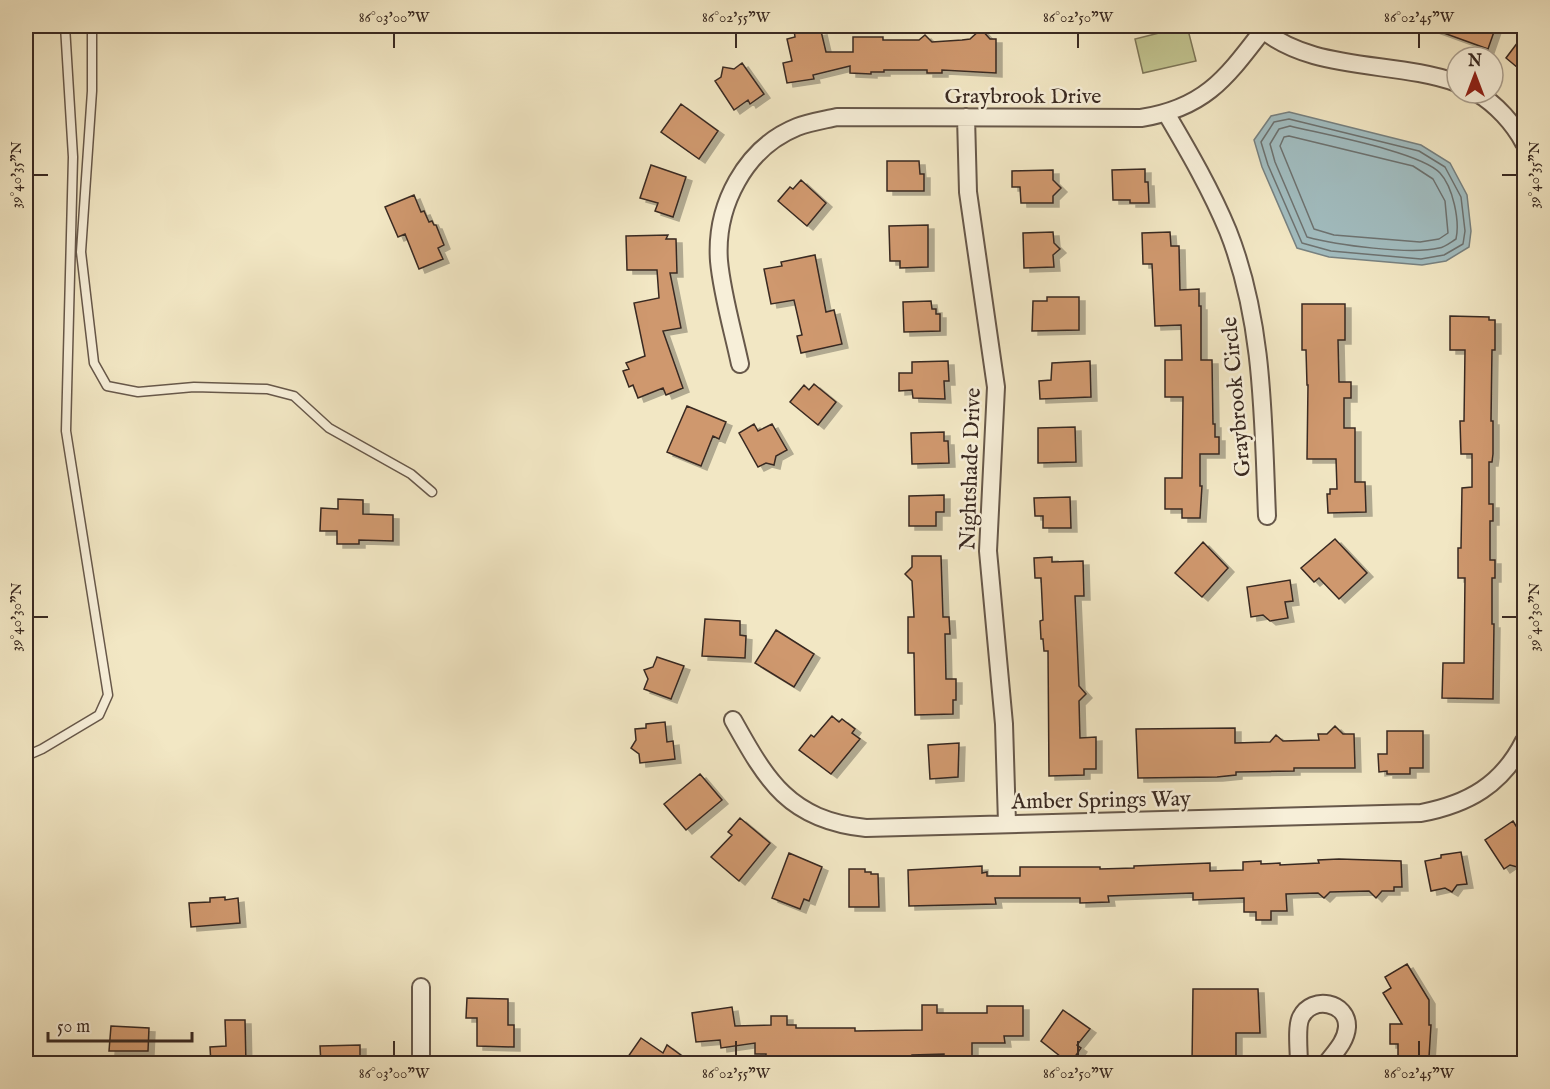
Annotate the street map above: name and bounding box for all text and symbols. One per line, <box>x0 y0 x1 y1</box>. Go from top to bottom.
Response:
text: 86°03'00"W <box>359 8 430 27</box>
text: 86°02'55"W <box>702 8 771 27</box>
text: 86°02'50"W <box>1043 8 1114 27</box>
text: 86°02'45"W <box>1384 8 1455 27</box>
north arrow <box>1445 45 1505 105</box>
text: N <box>1467 52 1482 72</box>
street label: Graybrook Drive <box>945 83 1101 111</box>
text: 39°40'35"N <box>7 141 26 209</box>
text: 39°40'35"N <box>1525 141 1544 209</box>
street label: Graybrook Circle <box>1216 316 1258 478</box>
street label: Nightshade Drive <box>954 387 988 551</box>
text: 39°40'30"N <box>7 582 26 652</box>
text: 39°40'30"N <box>1525 582 1544 652</box>
street label: Amber Springs Way <box>1010 785 1191 817</box>
scale bar <box>48 1005 192 1043</box>
text: 50 m <box>57 1016 90 1039</box>
text: 86°03'00"W <box>359 1064 430 1083</box>
text: 86°02'55"W <box>702 1064 771 1083</box>
text: 86°02'50"W <box>1043 1064 1114 1083</box>
text: 86°02'45"W <box>1384 1064 1455 1083</box>

